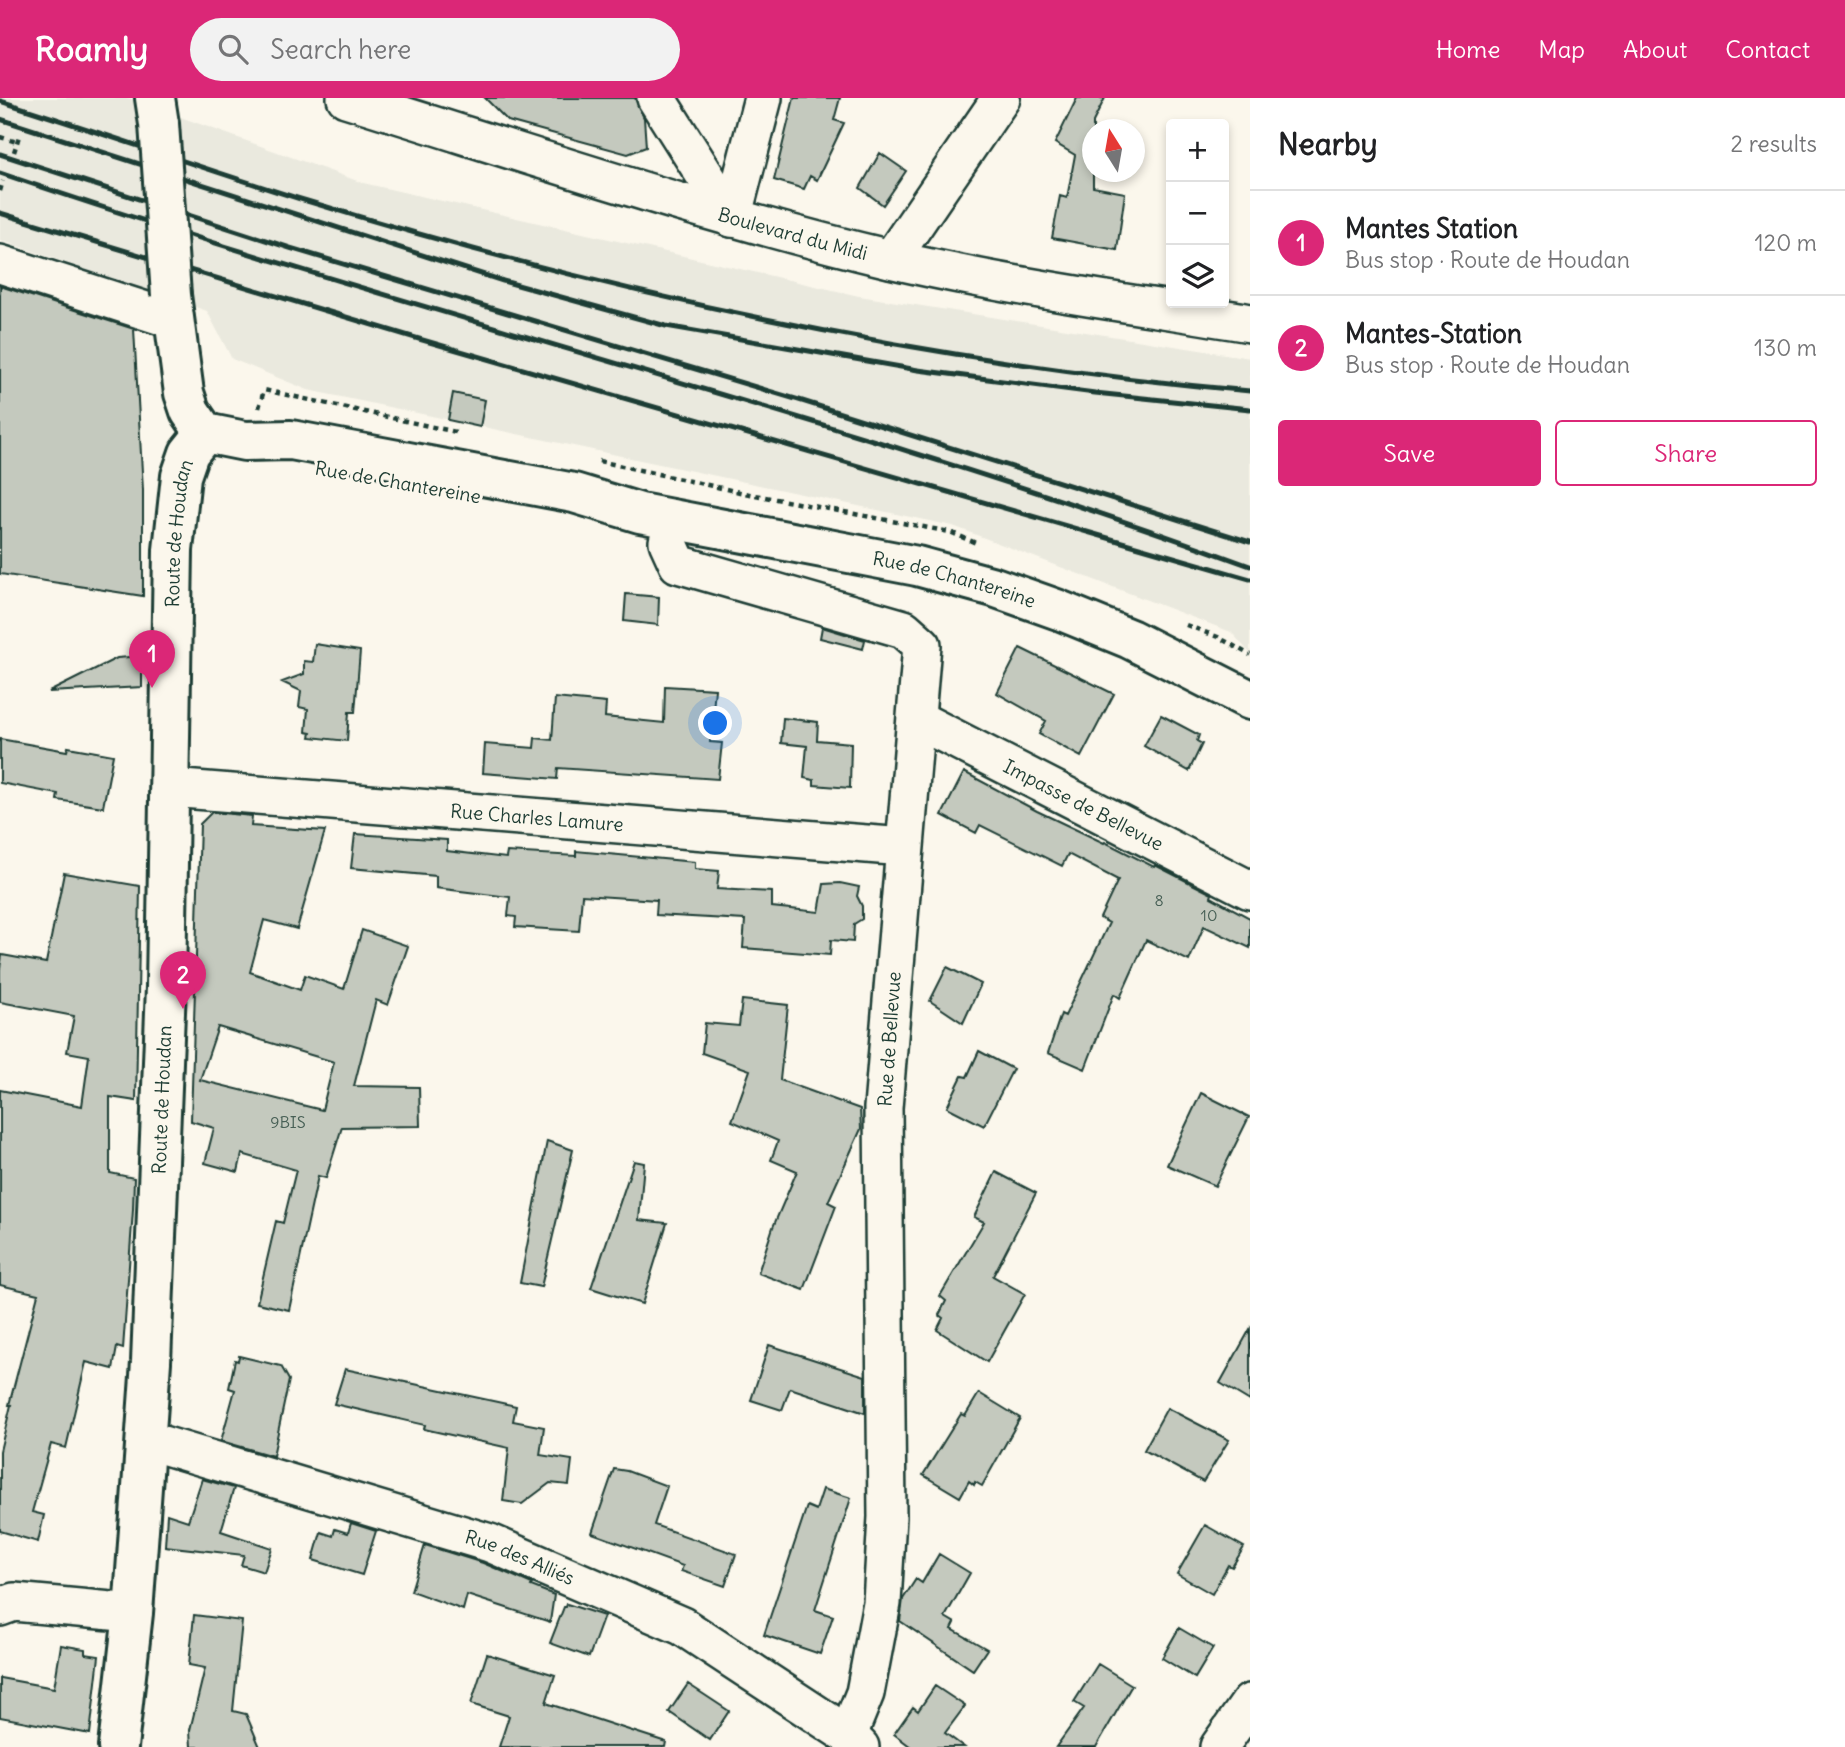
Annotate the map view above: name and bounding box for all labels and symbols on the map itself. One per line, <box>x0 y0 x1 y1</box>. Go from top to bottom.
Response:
north arrow <box>1082 119 1145 182</box>
street label: Boulevard du Midi <box>715 202 870 265</box>
street label: Route de Houdan <box>160 456 198 608</box>
street label: Rue de Chantereine <box>313 456 483 508</box>
street label: Rue de Chantereine <box>871 546 1039 613</box>
pin: 1 <box>129 630 175 688</box>
your location <box>698 706 732 740</box>
street label: Impasse de Bellevue <box>1000 754 1168 856</box>
street label: Rue Charles Lamure <box>449 799 624 836</box>
house number: 8 <box>1154 890 1164 910</box>
house number: 10 <box>1201 905 1217 925</box>
pin: 2 <box>160 951 206 1009</box>
street label: Rue de Bellevue <box>872 971 906 1107</box>
street label: Route de Houdan <box>147 1025 176 1175</box>
house number: 9BIS <box>270 1112 306 1132</box>
street label: Rue des Alliés <box>462 1524 578 1590</box>

